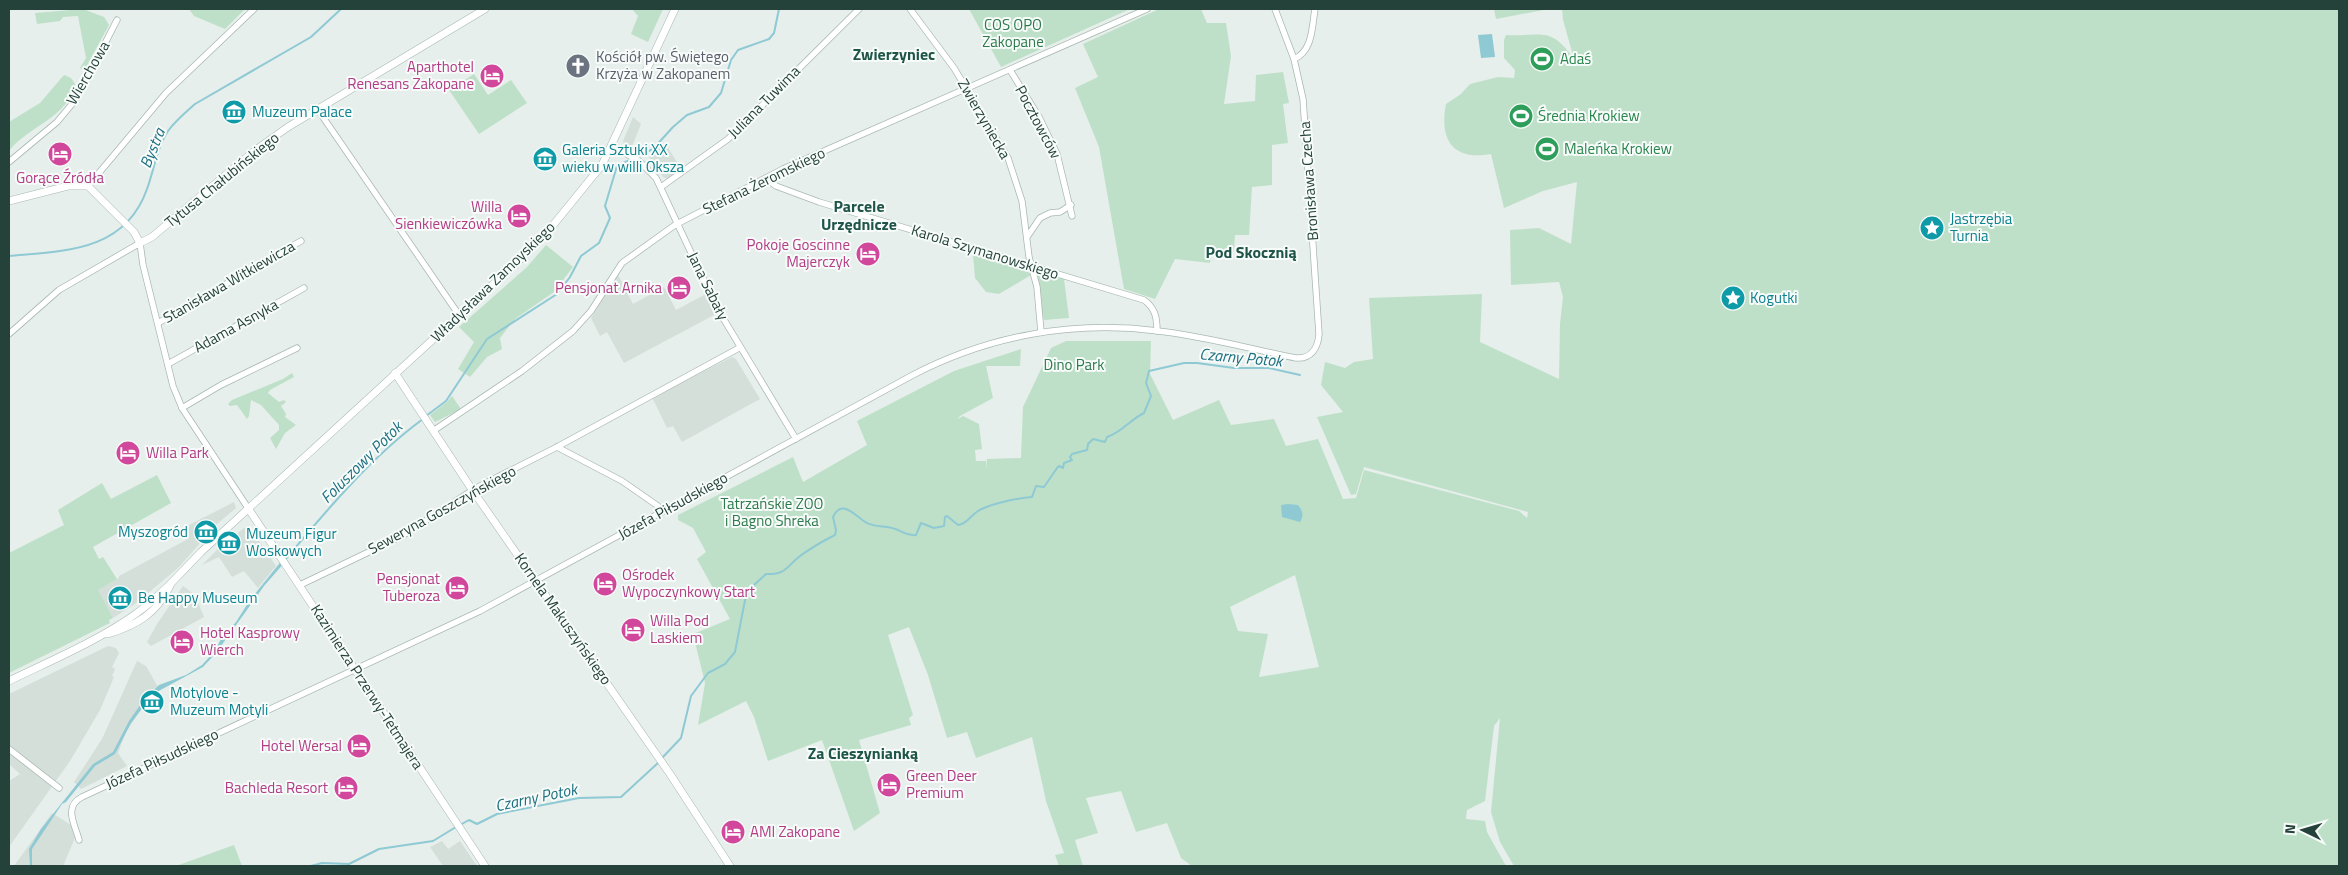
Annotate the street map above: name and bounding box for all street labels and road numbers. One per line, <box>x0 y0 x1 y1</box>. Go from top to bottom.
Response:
street label: Wierchowa <box>60 36 115 109</box>
street label: Juliana Tuwima <box>722 60 806 143</box>
street label: Zwierzyniecka <box>952 74 1017 164</box>
street label: Pocztowców <box>1009 81 1067 163</box>
street label: Bronisława Czecha <box>1293 120 1324 241</box>
street label: Tytusa Chałubińskiego <box>160 126 284 233</box>
street label: Stefana Żeromskiego <box>699 141 829 220</box>
street label: Władysława Zamoyskiego <box>425 216 560 347</box>
street label: Karola Szymanowskiego <box>908 218 1062 285</box>
street label: Stanisława Witkiewicza <box>159 234 299 329</box>
street label: Jana Sabały <box>682 248 735 324</box>
street label: Adama Asnyka <box>189 293 283 358</box>
street label: Seweryna Goszczyńskiego <box>364 459 520 560</box>
street label: Józefa Piłsudskiego <box>614 466 732 545</box>
street label: Kornela Makuszyńskiego <box>509 548 618 689</box>
street label: Kazimierza Przerwy-Tetmajera <box>305 600 430 774</box>
street label: Józefa Piłsudskiego <box>101 722 222 795</box>

